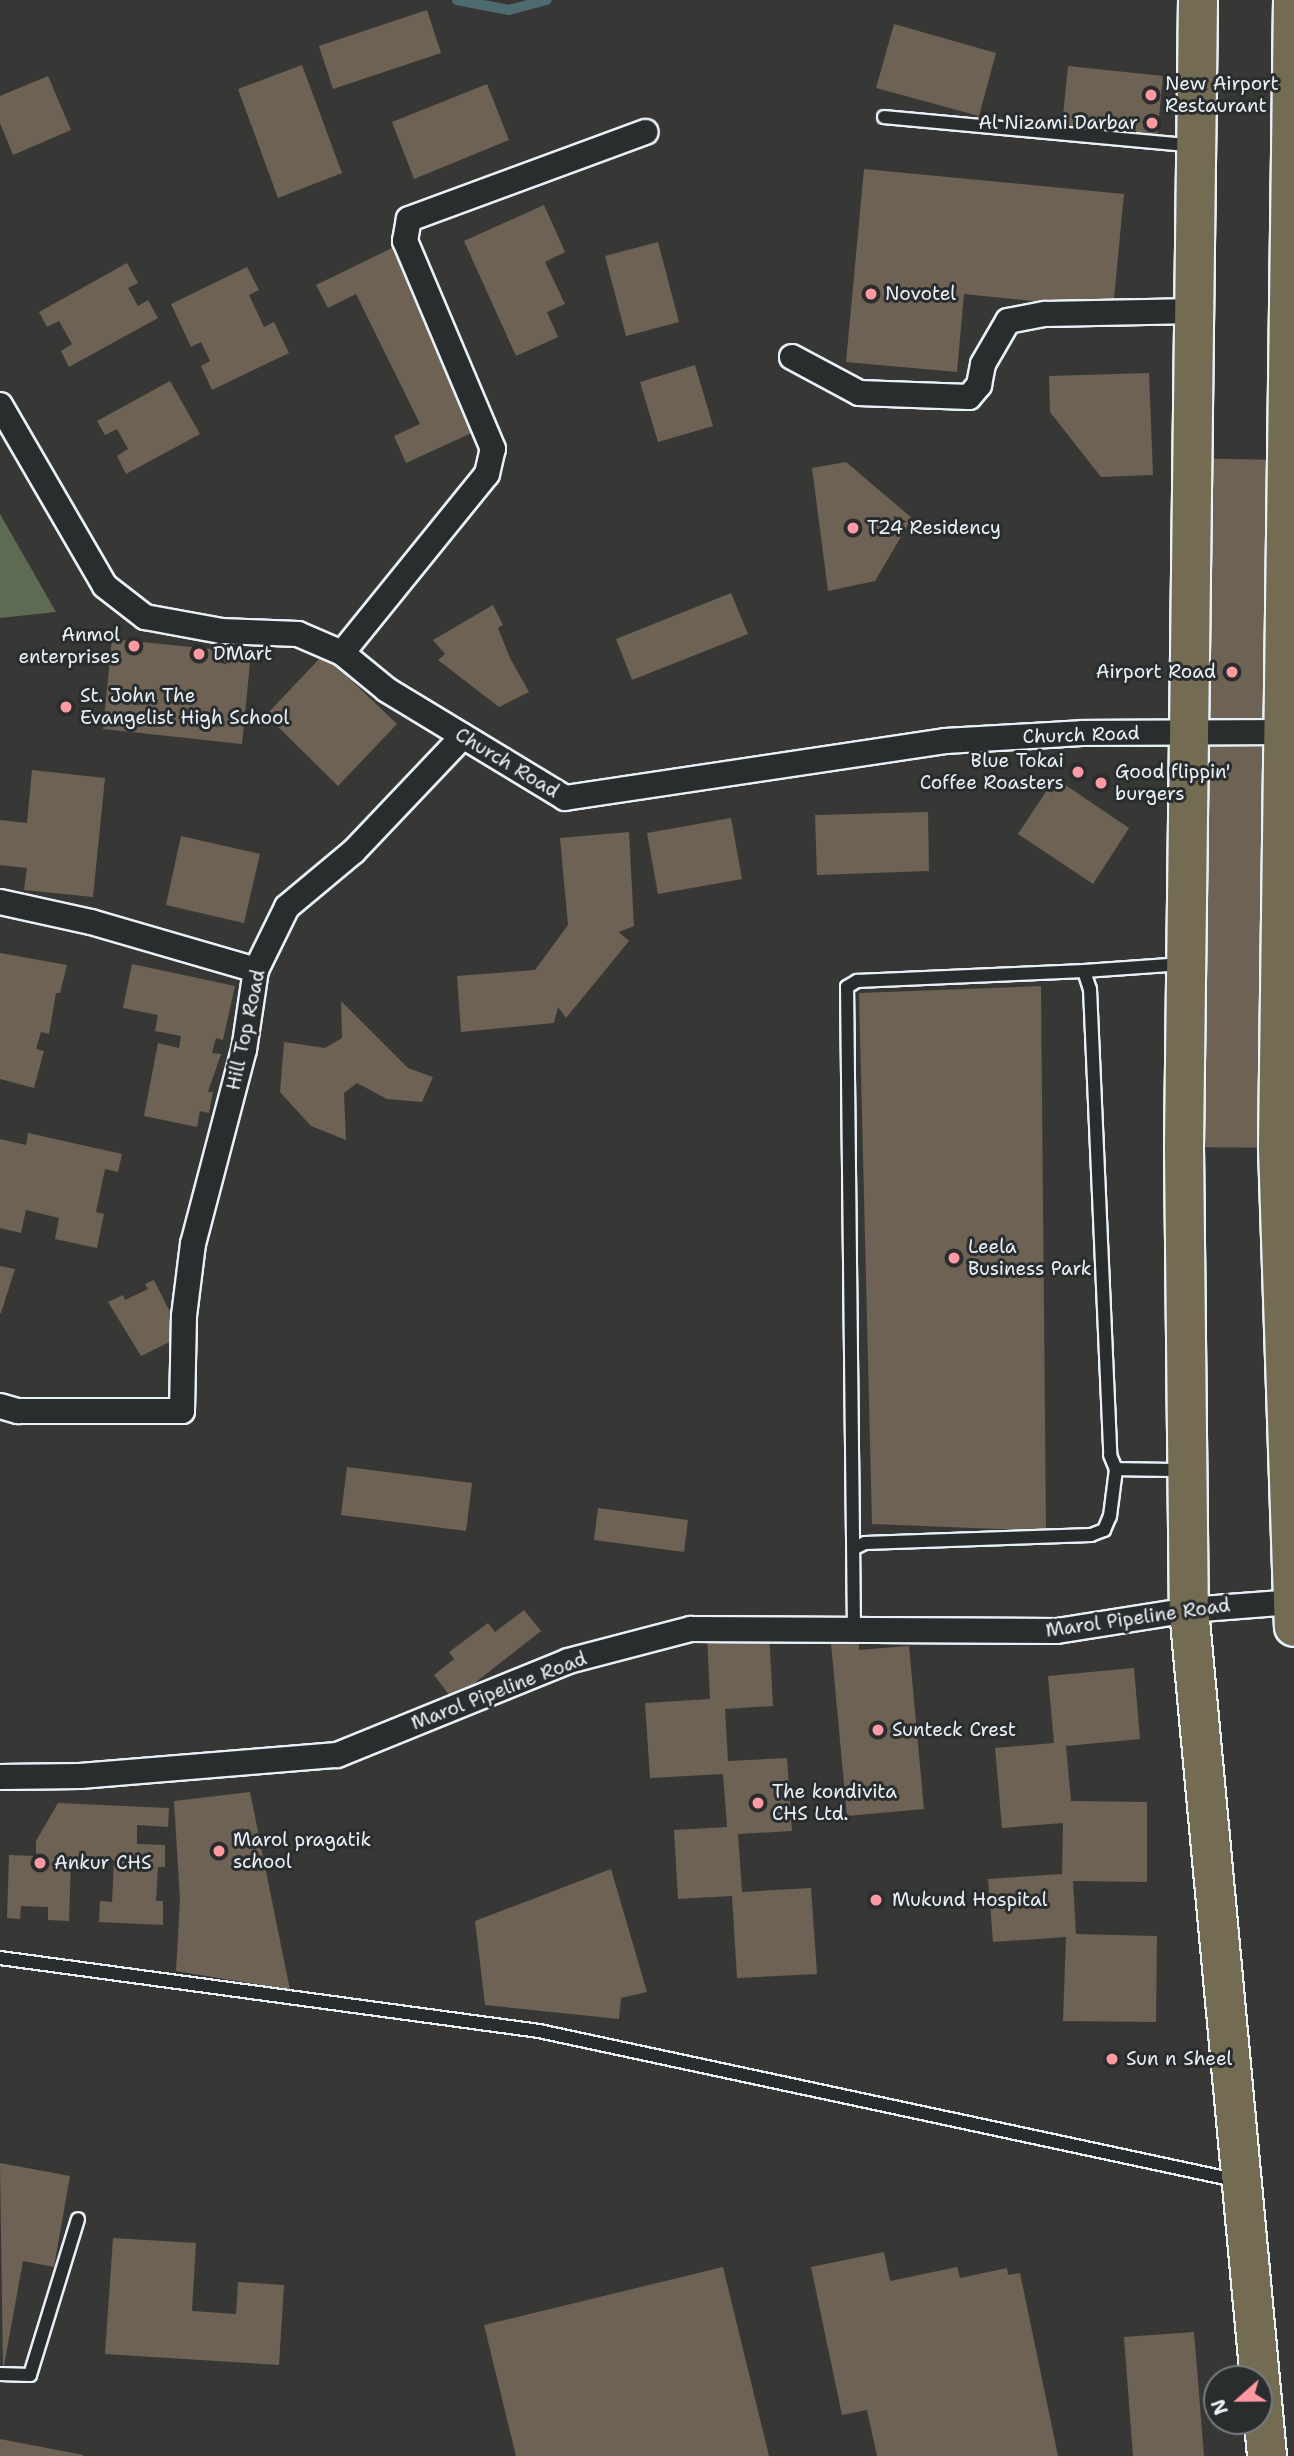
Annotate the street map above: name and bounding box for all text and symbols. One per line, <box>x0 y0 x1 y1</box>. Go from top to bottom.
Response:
place label: New Airport Restaurant <box>1165 73 1279 117</box>
marker: New Airport Restaurant <box>1143 87 1159 103</box>
place label: Al Nizami Darbar <box>978 112 1138 134</box>
marker: Al Nizami Darbar <box>1144 115 1160 131</box>
place label: Novotel <box>885 283 956 305</box>
marker: Novotel <box>863 286 879 302</box>
place label: T24 Residency <box>867 517 1001 539</box>
marker: T24 Residency <box>845 520 861 536</box>
place label: Anmol enterprises <box>18 624 120 668</box>
marker: Anmol enterprises <box>126 638 142 654</box>
place label: DMart <box>213 643 272 665</box>
marker: DMart <box>191 646 207 662</box>
place label: Airport Road <box>1096 661 1216 683</box>
marker: Airport Road <box>1222 662 1242 682</box>
place label: St. John The Evangelist High School <box>80 685 289 729</box>
marker: St. John The Evangelist High School <box>58 699 74 715</box>
street label: Church Road <box>1022 722 1140 748</box>
street label: Church Road <box>451 723 563 803</box>
place label: Blue Tokai Coffee Roasters <box>920 750 1064 794</box>
place label: Good flippin' burgers <box>1115 761 1231 805</box>
marker: Blue Tokai Coffee Roasters <box>1070 764 1086 780</box>
marker: Good flippin' burgers <box>1093 775 1109 791</box>
street label: Hill Top Road <box>222 968 270 1092</box>
place label: Leela Business Park <box>968 1236 1092 1280</box>
marker: Leela Business Park <box>946 1250 962 1266</box>
street label: Marol Pipeline Road <box>1044 1594 1232 1642</box>
street label: Marol Pipeline Road <box>408 1647 590 1735</box>
place label: Sunteck Crest <box>892 1719 1016 1741</box>
marker: Sunteck Crest <box>870 1722 886 1738</box>
place label: The kondivita CHS Ltd. <box>772 1781 897 1825</box>
marker: The kondivita CHS Ltd. <box>750 1795 766 1811</box>
place label: Marol pragatik school <box>233 1829 371 1873</box>
marker: Marol pragatik school <box>211 1843 227 1859</box>
place label: Ankur CHS <box>54 1852 152 1874</box>
marker: Ankur CHS <box>32 1855 48 1871</box>
place label: Mukund Hospital <box>892 1889 1047 1911</box>
marker: Mukund Hospital <box>866 1890 886 1910</box>
place label: Sun n Sheel <box>1126 2048 1232 2070</box>
marker: Sun n Sheel <box>1104 2051 1120 2067</box>
north arrow <box>1203 2365 1273 2435</box>
text: N <box>1205 2395 1234 2418</box>

